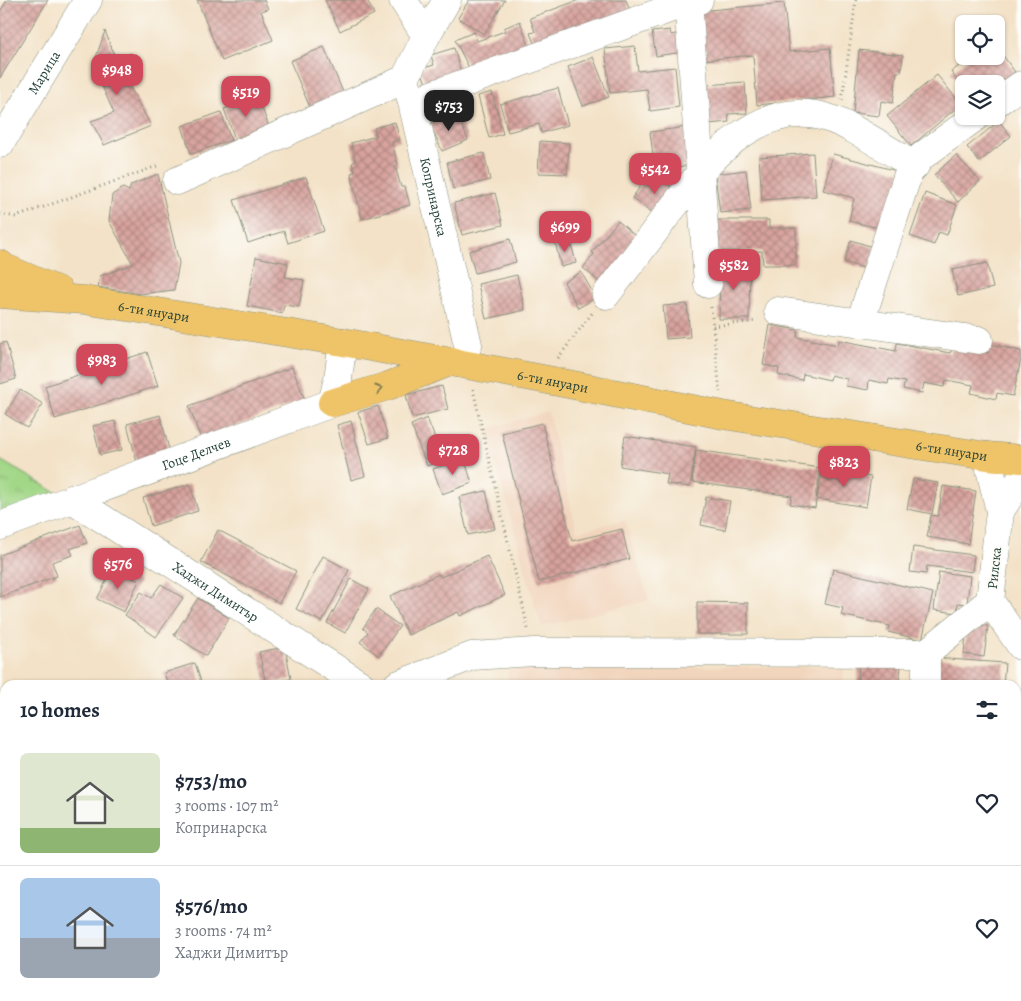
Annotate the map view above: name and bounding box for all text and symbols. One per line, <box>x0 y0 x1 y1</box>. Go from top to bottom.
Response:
map controls <box>955 15 1005 125</box>
button: locate <box>955 15 1005 65</box>
street label: Марица <box>24 47 65 98</box>
pin: $948 <box>87 54 147 96</box>
text: $948 <box>102 59 132 81</box>
button: layers <box>955 75 1005 125</box>
pin: $519 <box>216 76 276 118</box>
text: $519 <box>232 81 260 103</box>
pin: $753 <box>419 90 479 132</box>
text: $753 <box>435 95 463 117</box>
pin: $542 <box>625 152 685 195</box>
street label: Копринарска <box>415 156 452 239</box>
text: $542 <box>640 158 670 180</box>
pin: $699 <box>535 210 595 253</box>
text: $699 <box>550 216 580 238</box>
pin: $582 <box>704 248 764 291</box>
text: $582 <box>719 254 749 276</box>
street label: 6-ти януари <box>117 297 191 327</box>
pin: $983 <box>72 344 132 386</box>
text: $983 <box>87 349 117 371</box>
street label: 6-ти януари <box>516 365 590 398</box>
one-way arrow <box>374 385 383 395</box>
street label: Гоце Делчев <box>159 432 234 475</box>
pin: $728 <box>423 434 483 476</box>
street label: 6-ти януари <box>915 436 989 466</box>
text: $728 <box>438 439 468 461</box>
pin: $823 <box>814 446 874 488</box>
text: $823 <box>829 451 859 473</box>
street label: Рилска <box>983 546 1006 590</box>
pin: $576 <box>88 548 148 590</box>
text: $576 <box>104 553 132 575</box>
street label: Хаджи Димитър <box>169 557 262 627</box>
text: 10 homes <box>20 696 100 724</box>
icon: filters <box>973 696 1001 724</box>
text: $753/mo <box>175 767 247 795</box>
icon: home <box>60 773 120 833</box>
icon: heart <box>973 789 1001 817</box>
text: 3 rooms · 107 m² <box>175 795 278 817</box>
text: Копринарска <box>175 817 267 839</box>
text: $576/mo <box>175 892 248 920</box>
icon: home <box>60 898 120 958</box>
icon: heart <box>973 914 1001 942</box>
text: 3 rooms · 74 m² <box>175 920 272 942</box>
text: Хаджи Димитър <box>175 942 288 964</box>

